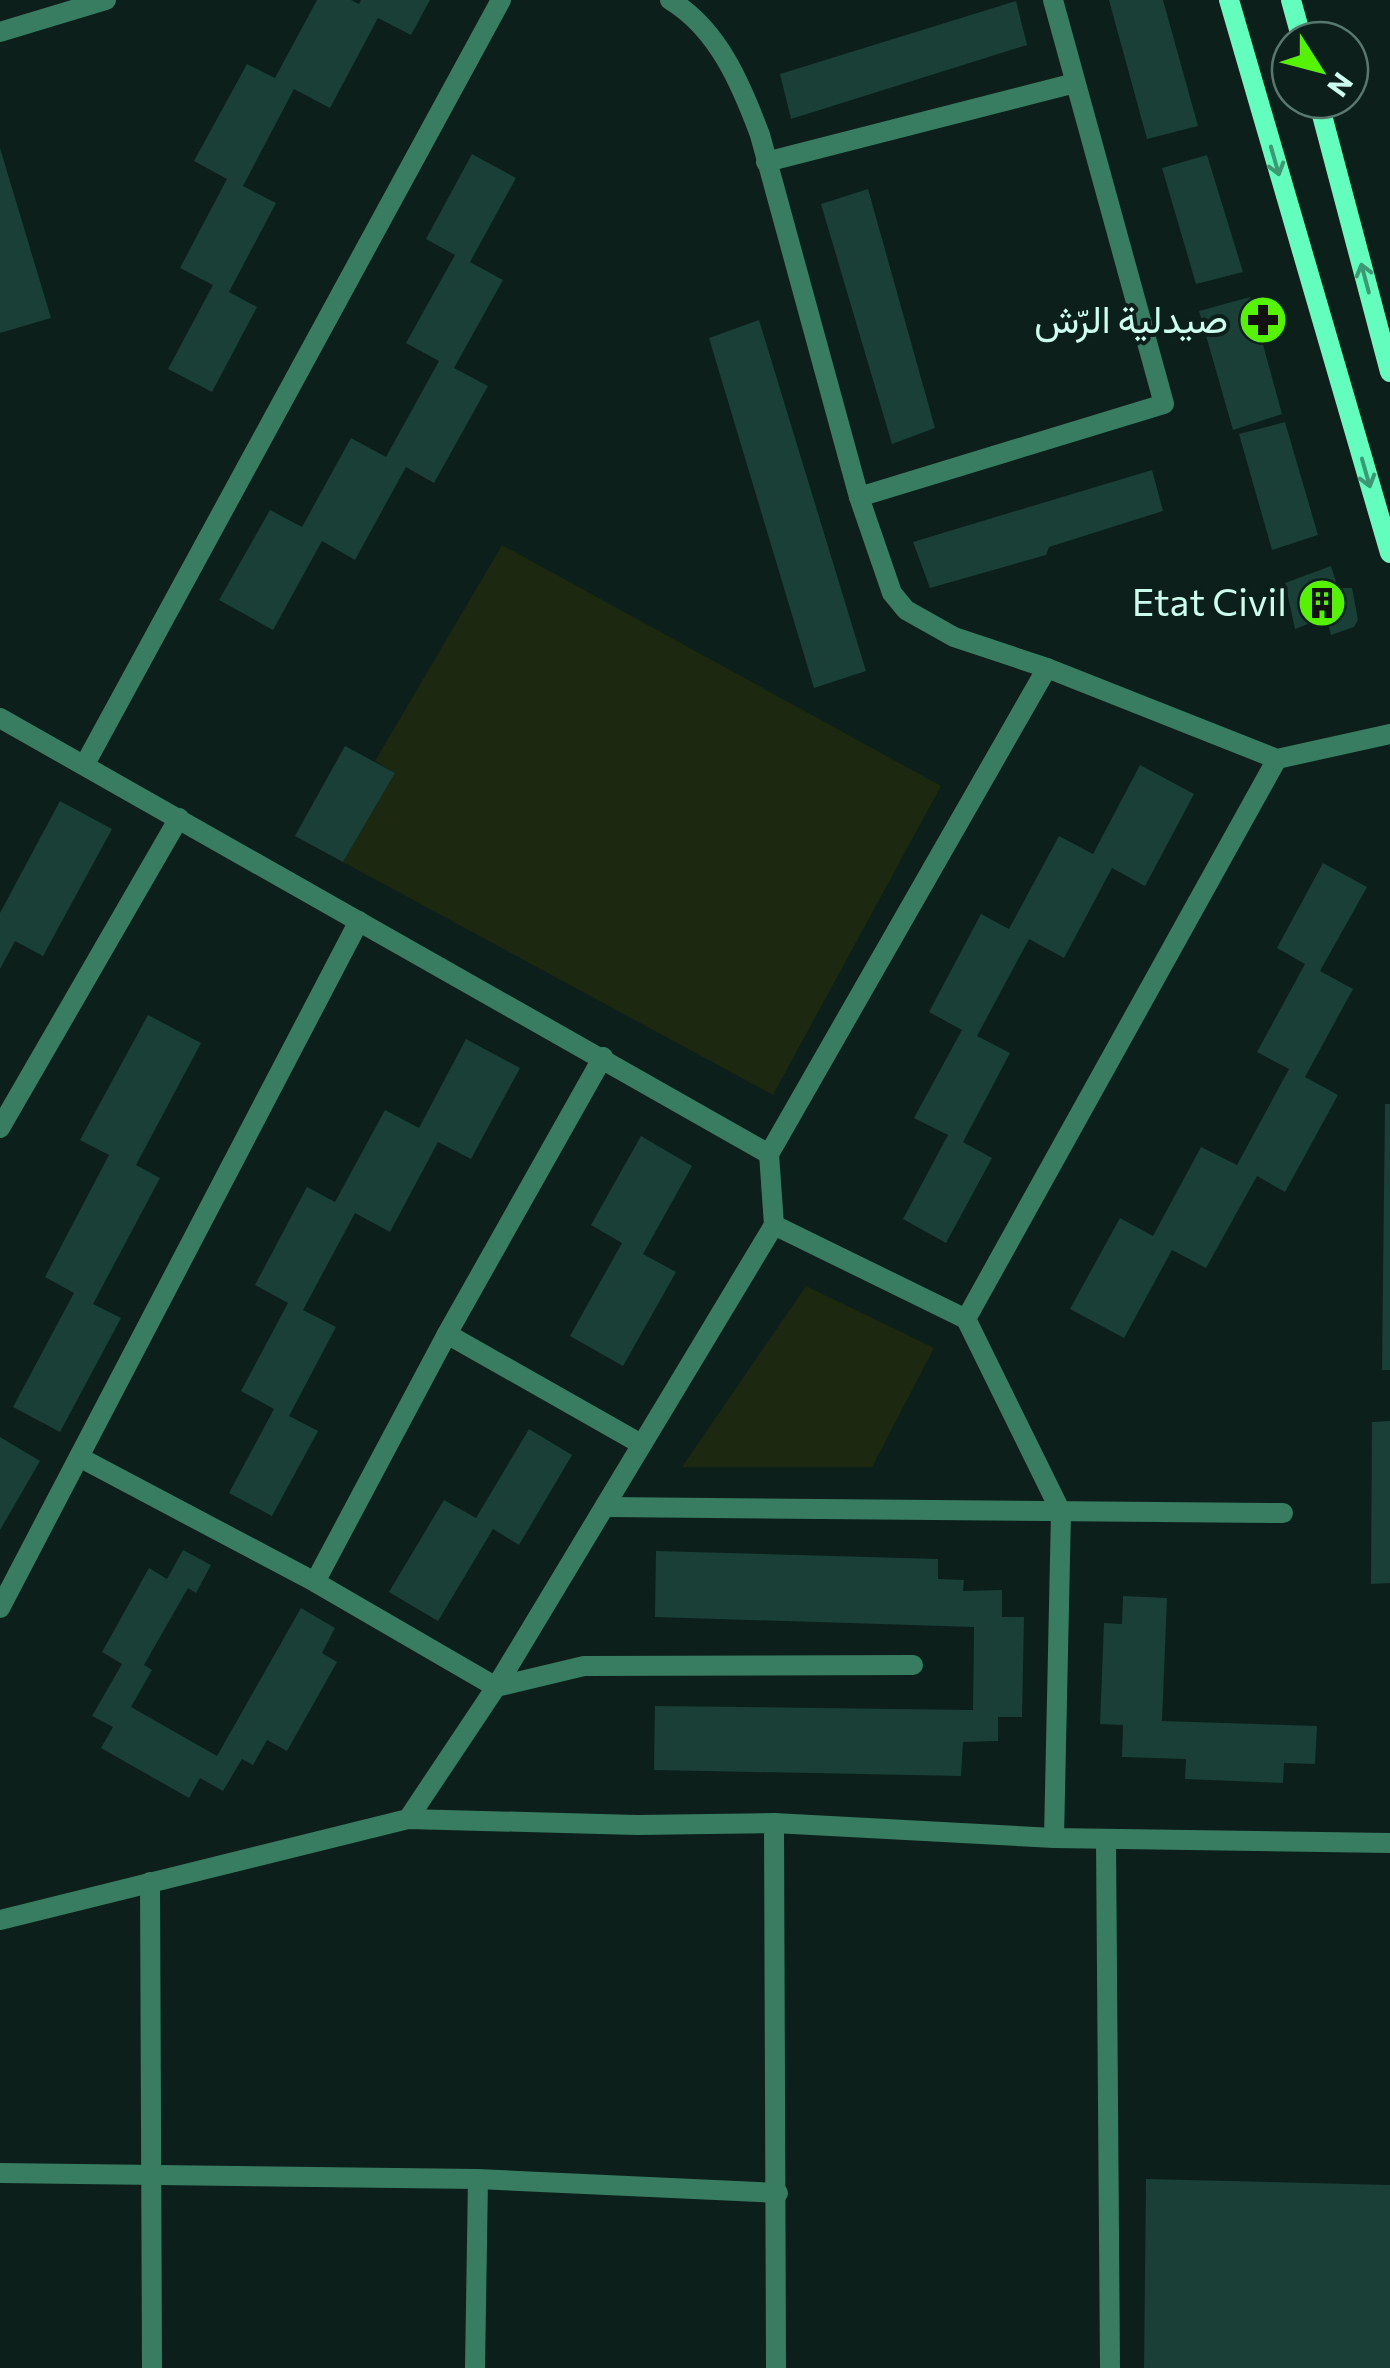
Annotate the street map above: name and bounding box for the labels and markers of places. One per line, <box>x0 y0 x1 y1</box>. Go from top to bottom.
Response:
place label: صيدلية الرّش <box>1034 294 1228 343</box>
pharmacy icon: صيدلية الرّش <box>1237 294 1289 346</box>
place label: Etat Civil <box>1132 577 1287 624</box>
building icon: Etat Civil <box>1296 577 1348 629</box>

